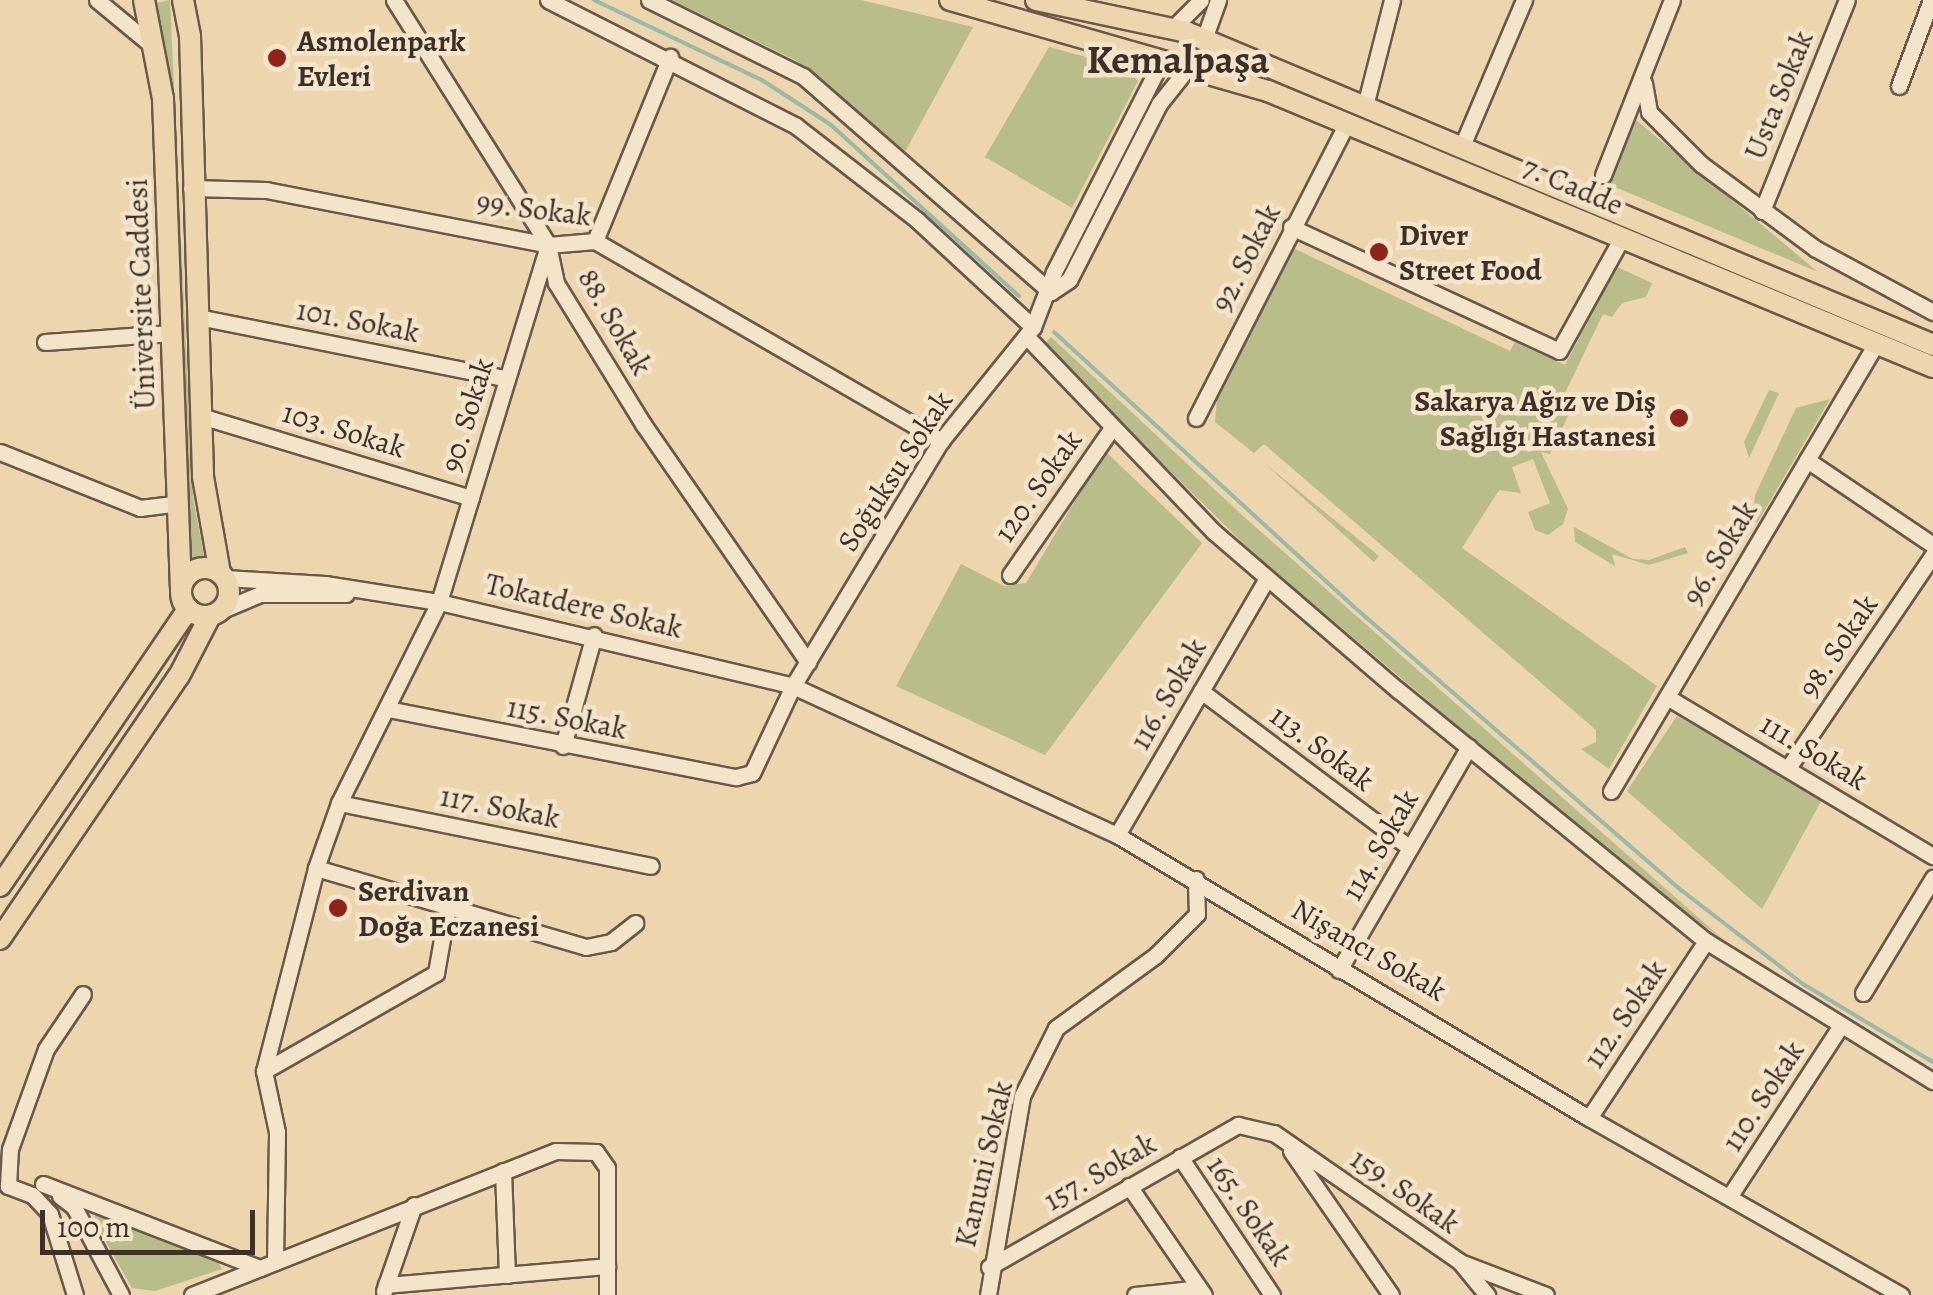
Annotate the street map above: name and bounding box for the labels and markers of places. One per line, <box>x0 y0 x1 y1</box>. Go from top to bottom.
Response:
place label: Asmolenpark Evleri <box>297 23 465 94</box>
marker: Asmolenpark Evleri <box>266 47 288 69</box>
place label: Diver Street Food <box>1399 217 1542 288</box>
marker: Diver Street Food <box>1368 241 1390 263</box>
place label: Sakarya Ağız ve Diş Sağlığı Hastanesi <box>1414 383 1656 454</box>
marker: Sakarya Ağız ve Diş Sağlığı Hastanesi <box>1666 405 1692 431</box>
place label: Serdivan Doğa Eczanesi <box>358 873 539 944</box>
marker: Serdivan Doğa Eczanesi <box>327 897 349 919</box>

